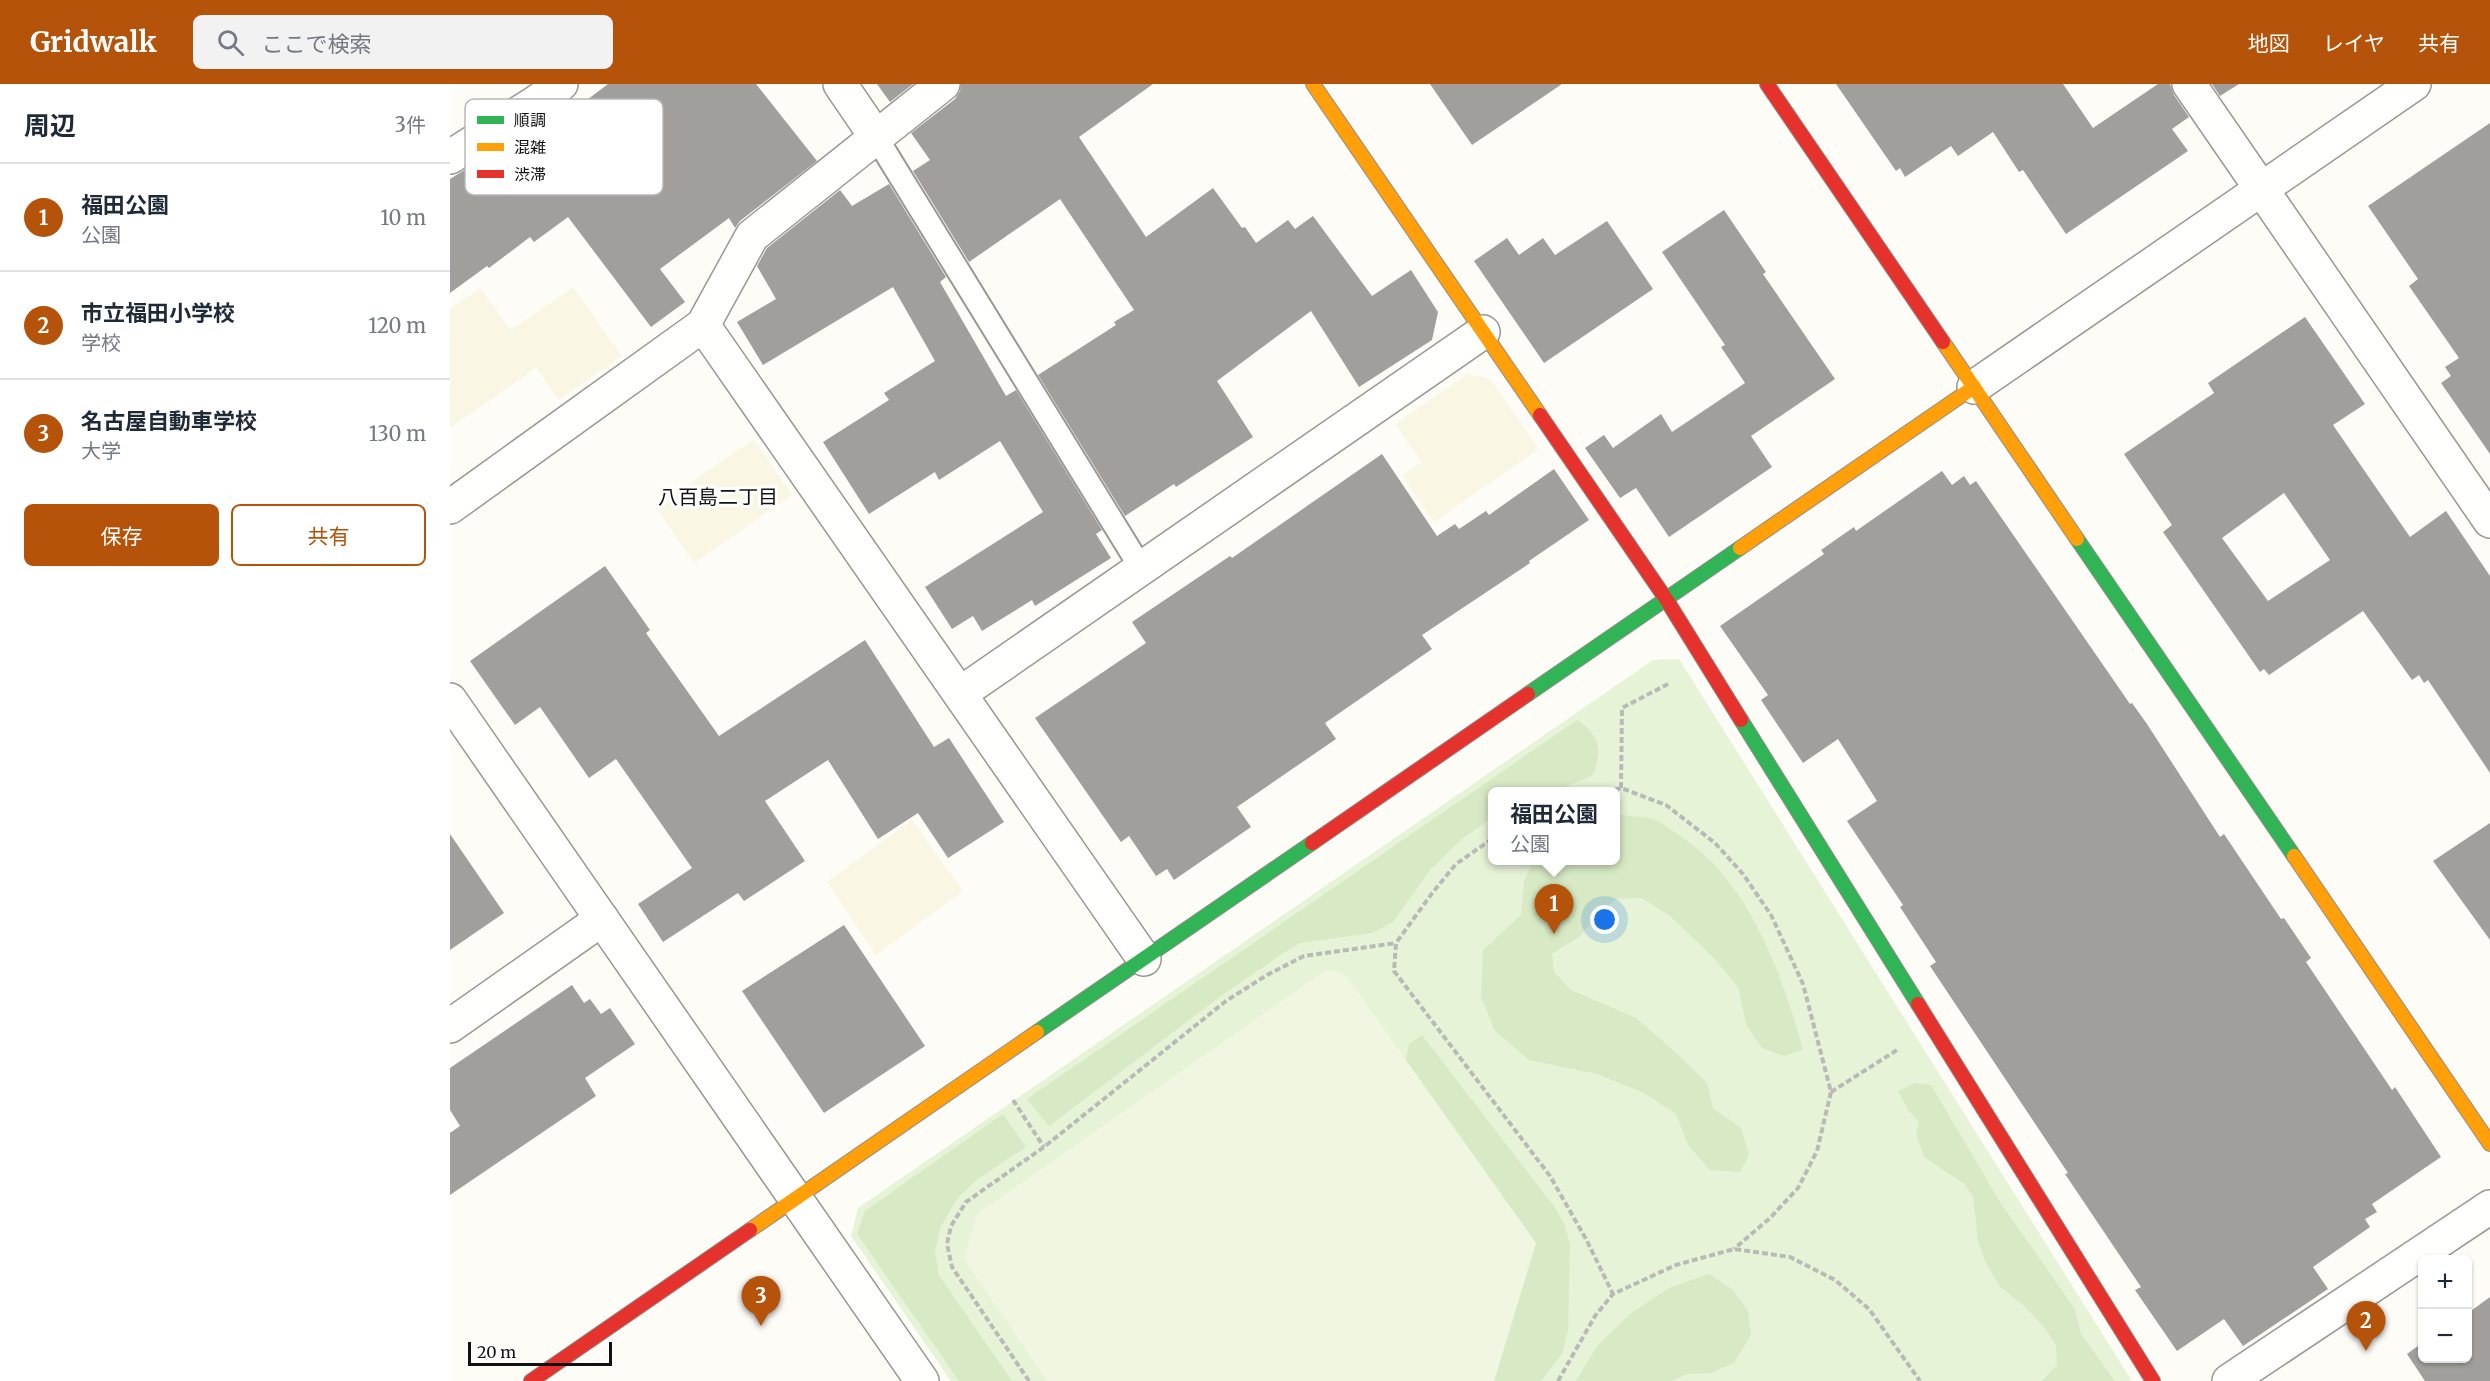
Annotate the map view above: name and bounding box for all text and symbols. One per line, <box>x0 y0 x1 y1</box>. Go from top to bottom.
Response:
search box <box>193 15 613 69</box>
text: Gridwalk <box>30 24 157 60</box>
icon: search <box>214 26 247 59</box>
text: ここで検索 <box>262 30 372 58</box>
text: 地図 <box>2248 30 2290 57</box>
text: レイヤ <box>2323 30 2385 57</box>
text: 共有 <box>2418 30 2460 57</box>
legend <box>465 99 663 195</box>
text: 周辺 <box>24 109 76 142</box>
text: 順調 <box>514 110 546 130</box>
text: 3件 <box>395 112 426 137</box>
text: 混雑 <box>514 137 546 157</box>
text: 渋滞 <box>514 164 546 184</box>
text: 福田公園 <box>81 191 169 219</box>
text: 1 <box>39 205 48 230</box>
text: 10 m <box>380 205 426 230</box>
text: 公園 <box>81 222 121 247</box>
text: 市立福田小学校 <box>81 299 235 327</box>
text: 2 <box>38 313 49 338</box>
text: 120 m <box>368 313 426 338</box>
text: 学校 <box>81 330 121 355</box>
text: 名古屋自動車学校 <box>81 407 257 435</box>
text: 3 <box>38 421 49 446</box>
text: 130 m <box>369 421 426 446</box>
text: 大学 <box>81 438 121 463</box>
district label: 八百島二丁目 <box>658 484 778 509</box>
button: 保存 <box>24 504 219 566</box>
button: 共有 <box>231 504 426 566</box>
popup <box>1488 787 1620 865</box>
text: 福田公園 <box>1510 800 1598 828</box>
text: 公園 <box>1510 831 1550 856</box>
pin: 1 <box>1534 884 1574 934</box>
your location <box>1590 905 1619 934</box>
map controls <box>2418 1255 2472 1363</box>
button: + <box>2418 1255 2472 1309</box>
pin: 3 <box>742 1276 780 1326</box>
pin: 2 <box>2346 1302 2386 1351</box>
button: − <box>2418 1309 2472 1363</box>
scale bar <box>468 1339 612 1366</box>
text: 20 m <box>477 1342 516 1362</box>

